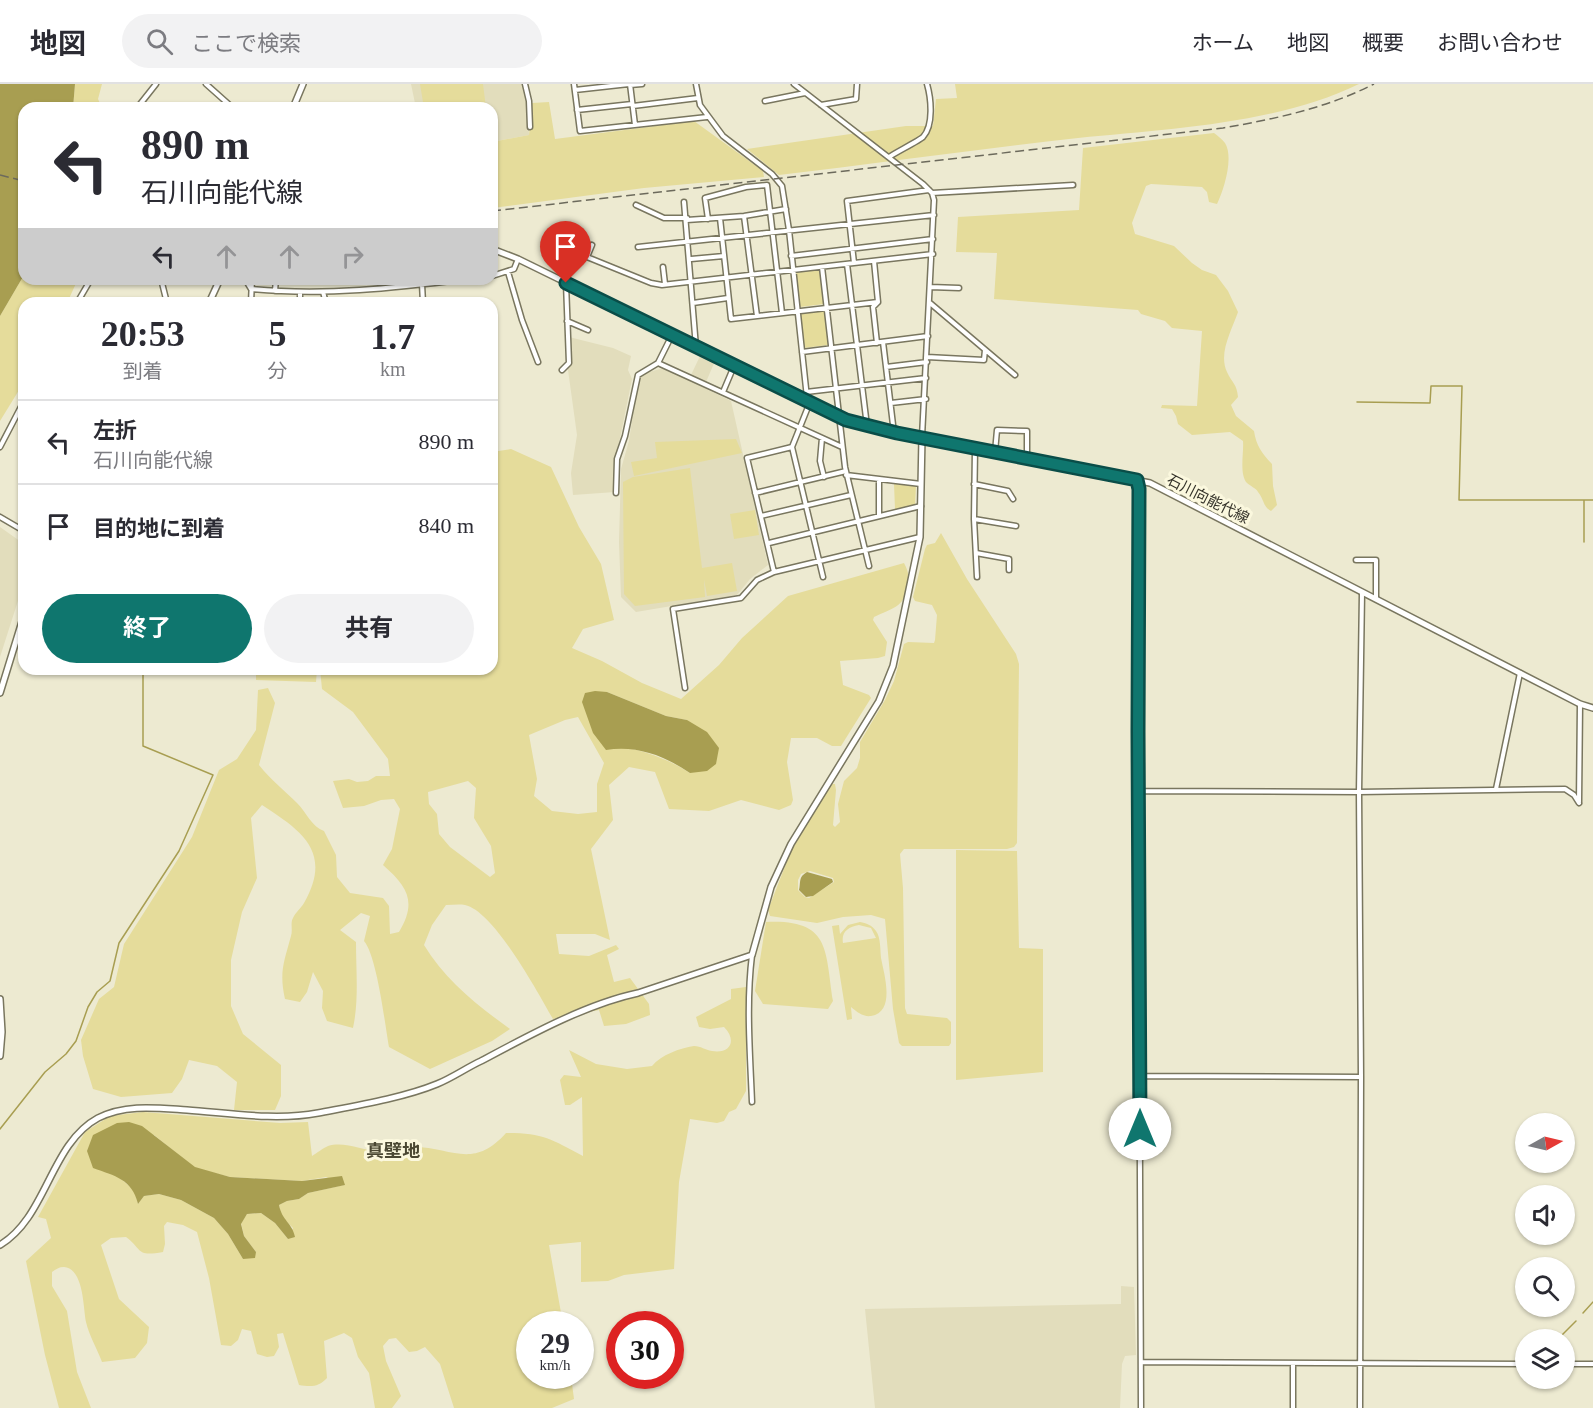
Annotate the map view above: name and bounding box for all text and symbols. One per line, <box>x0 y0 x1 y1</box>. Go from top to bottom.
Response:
search box <box>122 14 542 68</box>
icon: search <box>143 25 176 58</box>
text: 地図 <box>30 28 86 59</box>
text: ここで検索 <box>191 31 301 56</box>
text: ホーム <box>1192 31 1254 55</box>
text: 地図 <box>1287 31 1329 55</box>
text: 概要 <box>1362 31 1404 55</box>
text: お問い合わせ <box>1437 31 1563 55</box>
text: 890 m <box>141 122 250 168</box>
icon: left <box>42 126 120 204</box>
text: 石川向能代線 <box>141 178 303 208</box>
pin <box>540 221 591 283</box>
icon: arrive <box>549 230 582 263</box>
icon: left <box>147 240 180 273</box>
icon: ahead <box>210 240 243 273</box>
icon: ahead <box>273 240 306 273</box>
icon: right <box>336 240 369 273</box>
text: 20:53 <box>101 314 185 354</box>
text: 5 <box>269 314 287 354</box>
text: 1.7 <box>370 317 415 357</box>
text: km <box>380 358 406 380</box>
text: 到着 <box>123 360 163 382</box>
text: 分 <box>268 360 288 382</box>
text: 左折 <box>93 418 137 443</box>
icon: left <box>42 426 75 459</box>
text: 890 m <box>418 429 474 454</box>
text: 石川向能代線 <box>93 449 213 471</box>
street label: 石川向能代線 <box>1164 471 1252 527</box>
icon: arrive <box>42 510 75 543</box>
text: 840 m <box>418 513 474 538</box>
text: 目的地に到着 <box>93 516 225 541</box>
button: 終了 <box>42 594 252 663</box>
button: 共有 <box>264 594 474 663</box>
position arrow <box>1108 1097 1172 1161</box>
north arrow <box>1515 1113 1575 1173</box>
map controls <box>1515 1113 1575 1389</box>
district label: 真壁地 <box>366 1141 420 1161</box>
button: sound <box>1515 1185 1575 1245</box>
button: search <box>1515 1257 1575 1317</box>
speed limit sign: 30 <box>606 1311 684 1389</box>
text: 29 <box>540 1326 570 1359</box>
button: layers <box>1515 1329 1575 1389</box>
text: km/h <box>540 1357 570 1373</box>

